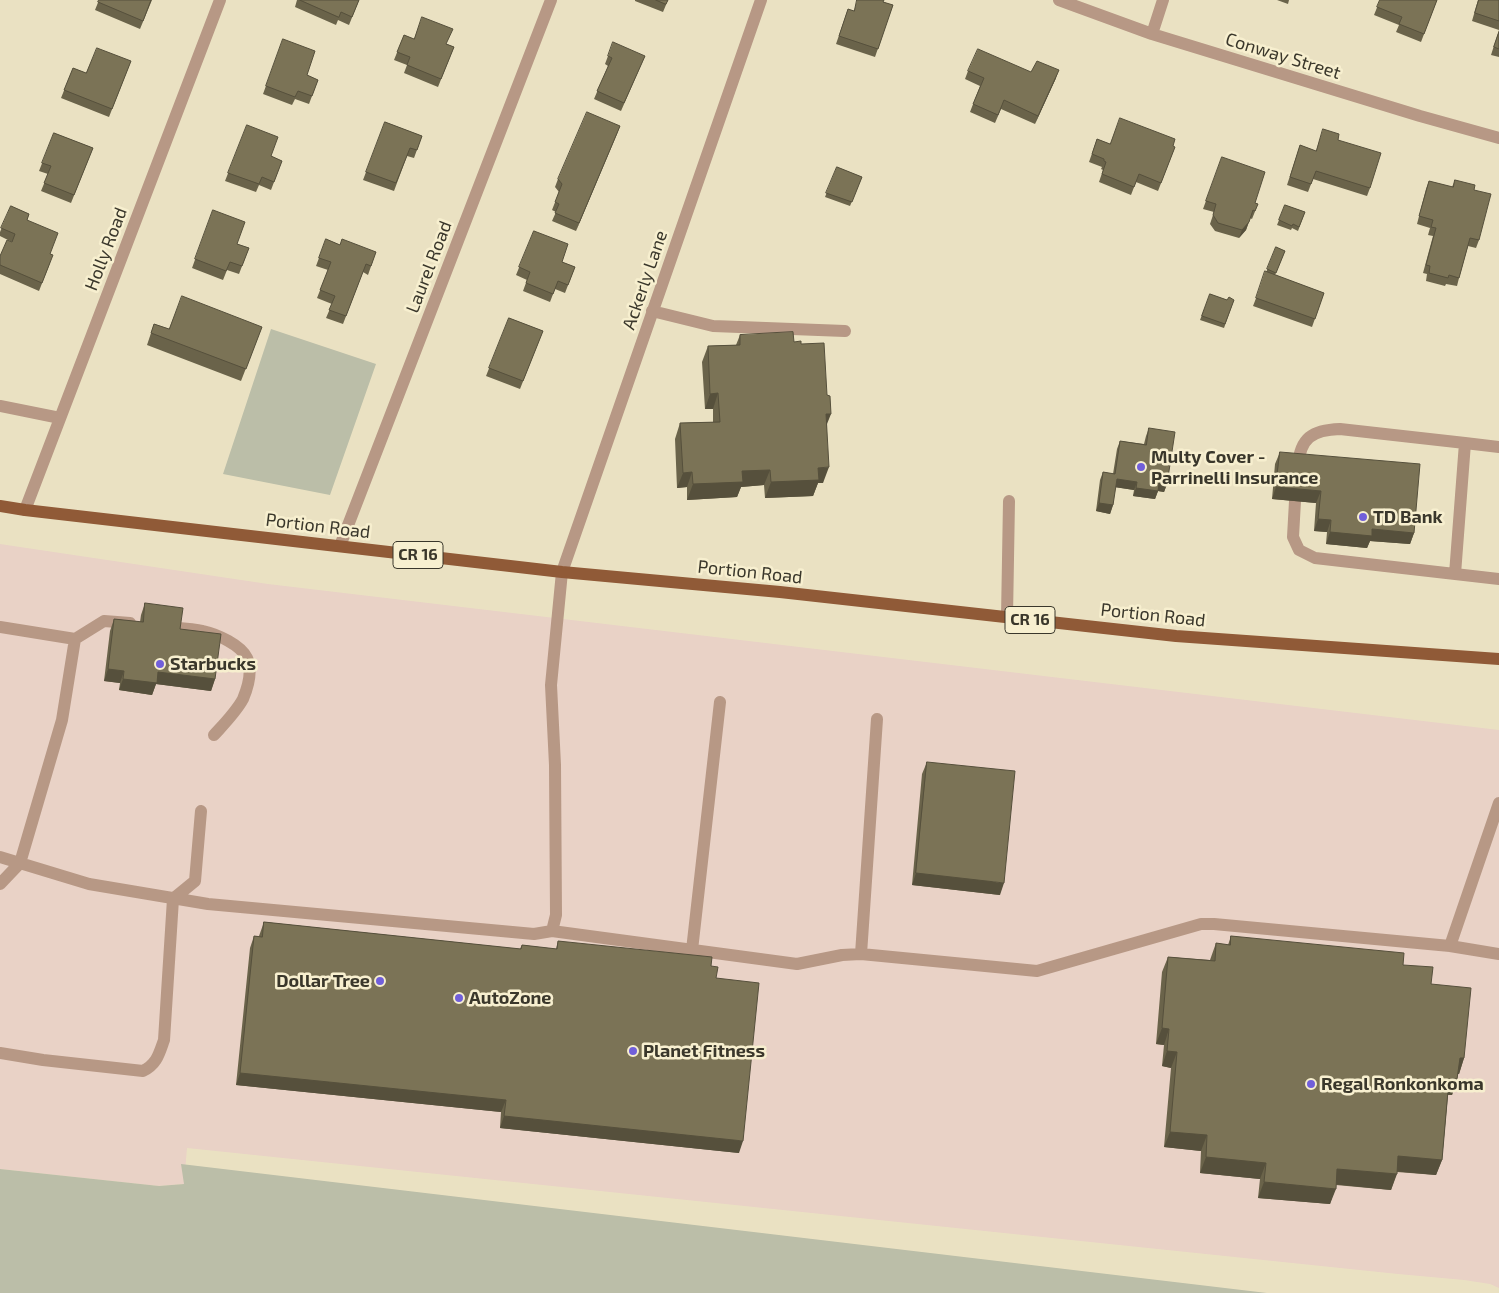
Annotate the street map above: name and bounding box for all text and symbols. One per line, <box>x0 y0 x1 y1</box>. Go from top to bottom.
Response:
street label: Conway Street <box>1223 28 1343 84</box>
street label: Holly Road <box>80 204 132 294</box>
street label: Laurel Road <box>402 218 456 316</box>
street label: Ackerly Lane <box>618 228 672 332</box>
place label: Multy Cover - Parrinelli Insurance <box>1151 446 1318 488</box>
marker: Multy Cover - Parrinelli Insurance <box>1135 461 1147 473</box>
place label: TD Bank <box>1373 506 1443 528</box>
street label: Portion Road <box>264 509 372 543</box>
marker: TD Bank <box>1357 511 1369 523</box>
road number: CR 16 <box>393 542 443 568</box>
street label: Portion Road <box>696 556 804 588</box>
street label: Portion Road <box>1099 599 1207 631</box>
road number: CR 16 <box>1005 606 1055 634</box>
place label: Starbucks <box>170 653 256 675</box>
marker: Starbucks <box>154 658 166 670</box>
place label: Dollar Tree <box>276 970 370 992</box>
marker: Dollar Tree <box>374 975 386 987</box>
place label: AutoZone <box>469 987 551 1009</box>
marker: AutoZone <box>453 992 465 1004</box>
place label: Planet Fitness <box>643 1040 765 1062</box>
marker: Planet Fitness <box>627 1045 639 1057</box>
place label: Regal Ronkonkoma <box>1321 1073 1484 1095</box>
marker: Regal Ronkonkoma <box>1305 1078 1317 1090</box>

